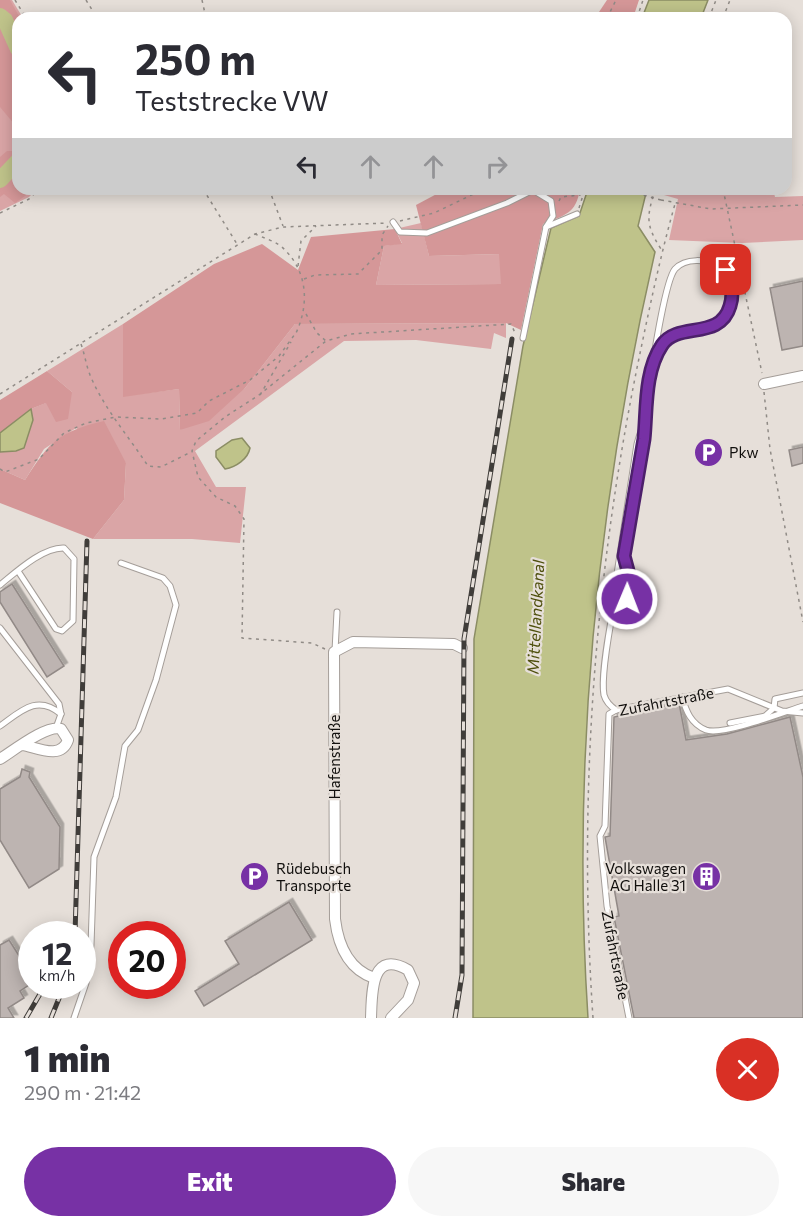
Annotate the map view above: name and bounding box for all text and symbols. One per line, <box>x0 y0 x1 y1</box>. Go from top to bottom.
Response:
text: 250 m <box>135 32 256 84</box>
icon: left <box>36 36 114 114</box>
text: Teststrecke VW <box>135 84 328 117</box>
icon: left <box>291 150 324 183</box>
icon: ahead <box>354 150 387 183</box>
icon: ahead <box>417 150 450 183</box>
icon: right <box>480 150 513 183</box>
pin <box>700 244 751 295</box>
icon: arrive <box>709 253 742 286</box>
parking icon: Pkw <box>692 436 724 468</box>
place label: Pkw <box>729 443 759 461</box>
water label: Mittellandkanal <box>523 558 548 675</box>
position arrow <box>595 567 659 631</box>
street label: Zufahrtstraße <box>617 683 715 719</box>
street label: Hafenstraße <box>325 715 343 799</box>
place label: Rüdebusch Transporte <box>276 859 351 894</box>
place label: Volkswagen AG Halle 31 <box>605 859 686 894</box>
parking icon: Rüdebusch Transporte <box>239 861 271 893</box>
building icon: Volkswagen AG Halle 31 <box>691 861 723 893</box>
street label: Zufahrtsraße <box>599 909 633 1001</box>
speed limit sign: 20 <box>108 921 186 999</box>
text: 12 <box>42 934 72 971</box>
text: km/h <box>39 966 75 984</box>
text: 1 min <box>24 1035 110 1079</box>
button: close <box>716 1038 779 1101</box>
text: 290 m · 21:42 <box>24 1080 141 1104</box>
button: Exit <box>24 1147 396 1216</box>
button: Share <box>408 1147 779 1216</box>

